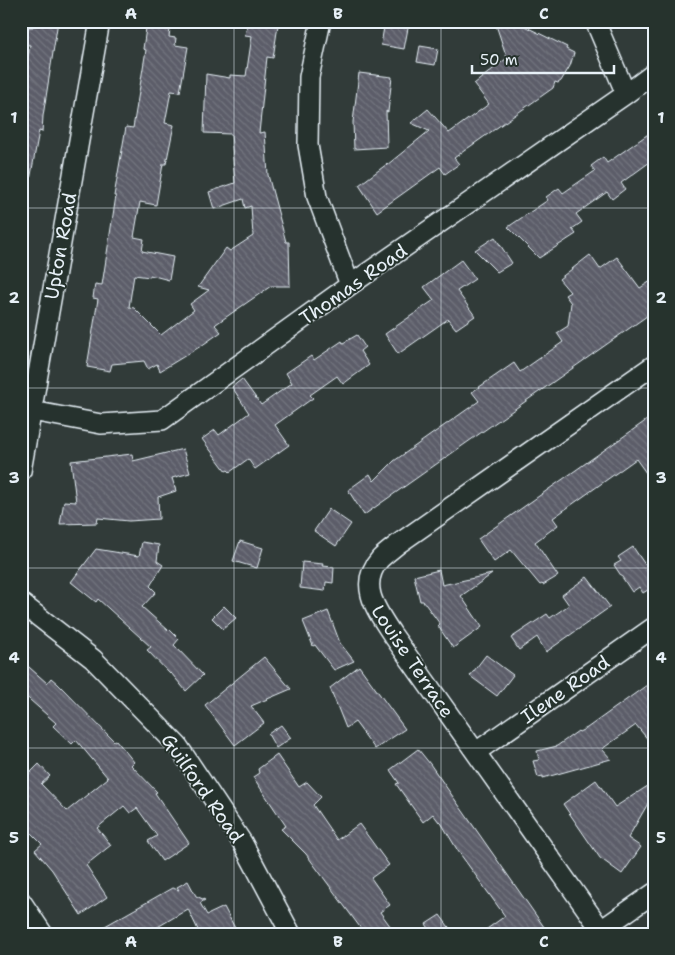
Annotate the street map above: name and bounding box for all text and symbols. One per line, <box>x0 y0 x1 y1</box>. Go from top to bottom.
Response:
text: A <box>125 3 137 24</box>
text: B <box>333 3 343 24</box>
text: C <box>539 3 549 24</box>
scale bar <box>472 42 615 74</box>
text: 50 m <box>480 50 518 70</box>
text: 1 <box>10 107 18 128</box>
text: 1 <box>657 107 665 128</box>
street label: Upton Road <box>39 191 82 302</box>
street label: Thomas Road <box>295 238 412 331</box>
text: 2 <box>8 287 20 308</box>
text: 2 <box>655 287 667 308</box>
text: 3 <box>8 467 20 488</box>
text: 3 <box>655 467 667 488</box>
street label: Louise Terrace <box>366 600 460 723</box>
text: 4 <box>8 647 20 668</box>
text: 4 <box>655 647 667 668</box>
street label: Ilene Road <box>516 650 615 729</box>
street label: Guilford Road <box>156 729 250 848</box>
text: 5 <box>9 827 19 848</box>
text: 5 <box>656 827 666 848</box>
text: A <box>125 931 137 952</box>
text: B <box>333 931 343 952</box>
text: C <box>539 931 549 952</box>

